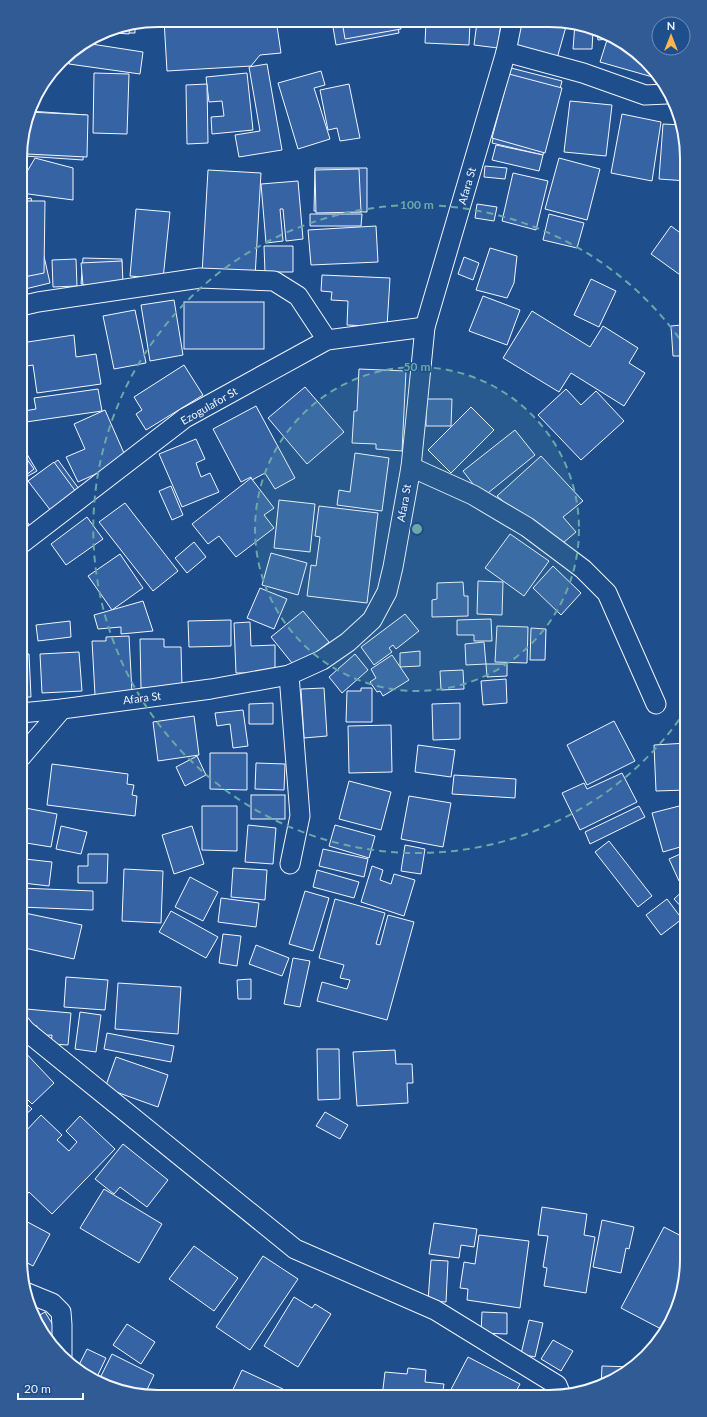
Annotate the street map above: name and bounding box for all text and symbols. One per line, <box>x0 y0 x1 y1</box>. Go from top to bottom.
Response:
north arrow <box>651 16 691 56</box>
text: N <box>667 19 675 32</box>
street label: Afara St <box>455 166 478 206</box>
text: 100 m <box>400 197 434 212</box>
text: 50 m <box>404 359 430 374</box>
street label: Ezogulafor St <box>178 384 240 427</box>
street label: Afara St <box>394 483 413 523</box>
centre of rings <box>410 522 424 536</box>
street label: Afara St <box>122 689 162 706</box>
scale bar <box>18 1375 83 1401</box>
text: 20 m <box>24 1381 51 1396</box>

